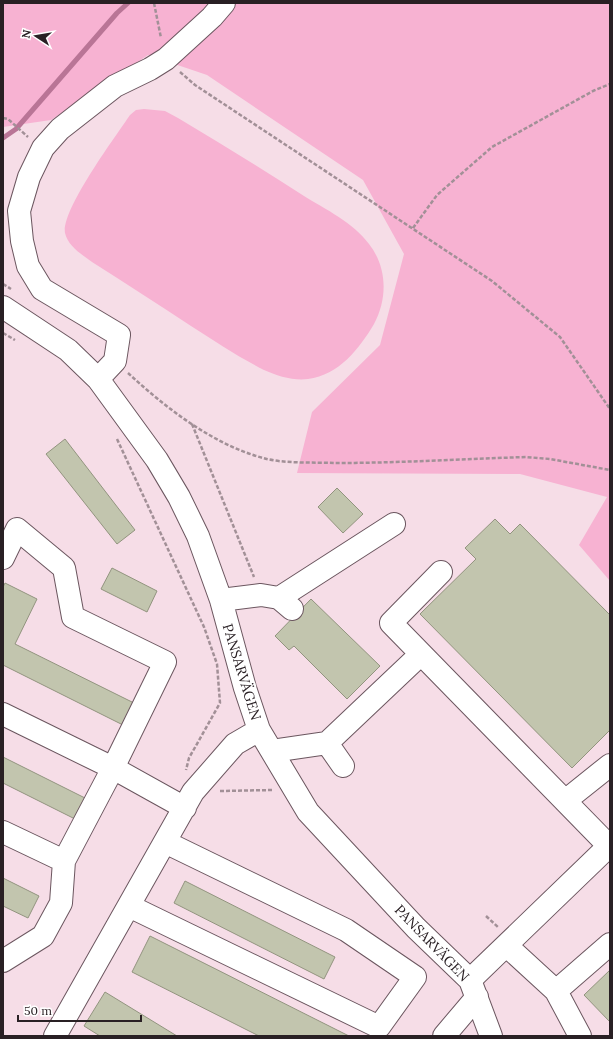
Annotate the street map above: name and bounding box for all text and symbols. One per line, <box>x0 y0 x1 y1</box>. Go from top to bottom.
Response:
north arrow <box>16 16 56 56</box>
text: N <box>18 28 34 40</box>
street label: PANSARVÄGEN <box>219 621 265 723</box>
street label: PANSARVÄGEN <box>391 901 473 985</box>
scale bar <box>18 997 141 1023</box>
text: 50 m <box>24 1003 52 1018</box>

